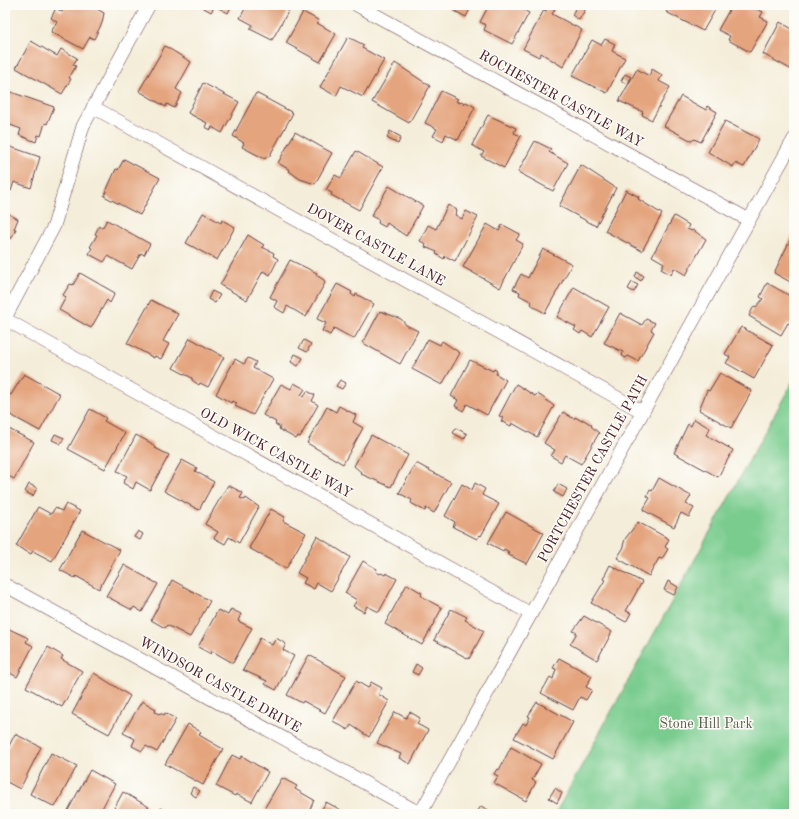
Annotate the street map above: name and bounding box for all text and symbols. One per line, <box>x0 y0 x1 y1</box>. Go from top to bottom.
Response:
street label: ROCHESTER CASTLE WAY <box>477 48 645 150</box>
street label: DOVER CASTLE LANE <box>305 201 447 289</box>
street label: PORTCHESTER CASTLE PATH <box>536 373 650 565</box>
street label: OLD WICK CASTLE WAY <box>198 405 354 501</box>
street label: WINDSOR CASTLE DRIVE <box>137 635 303 735</box>
park label: Stone Hill Park <box>659 717 753 731</box>

